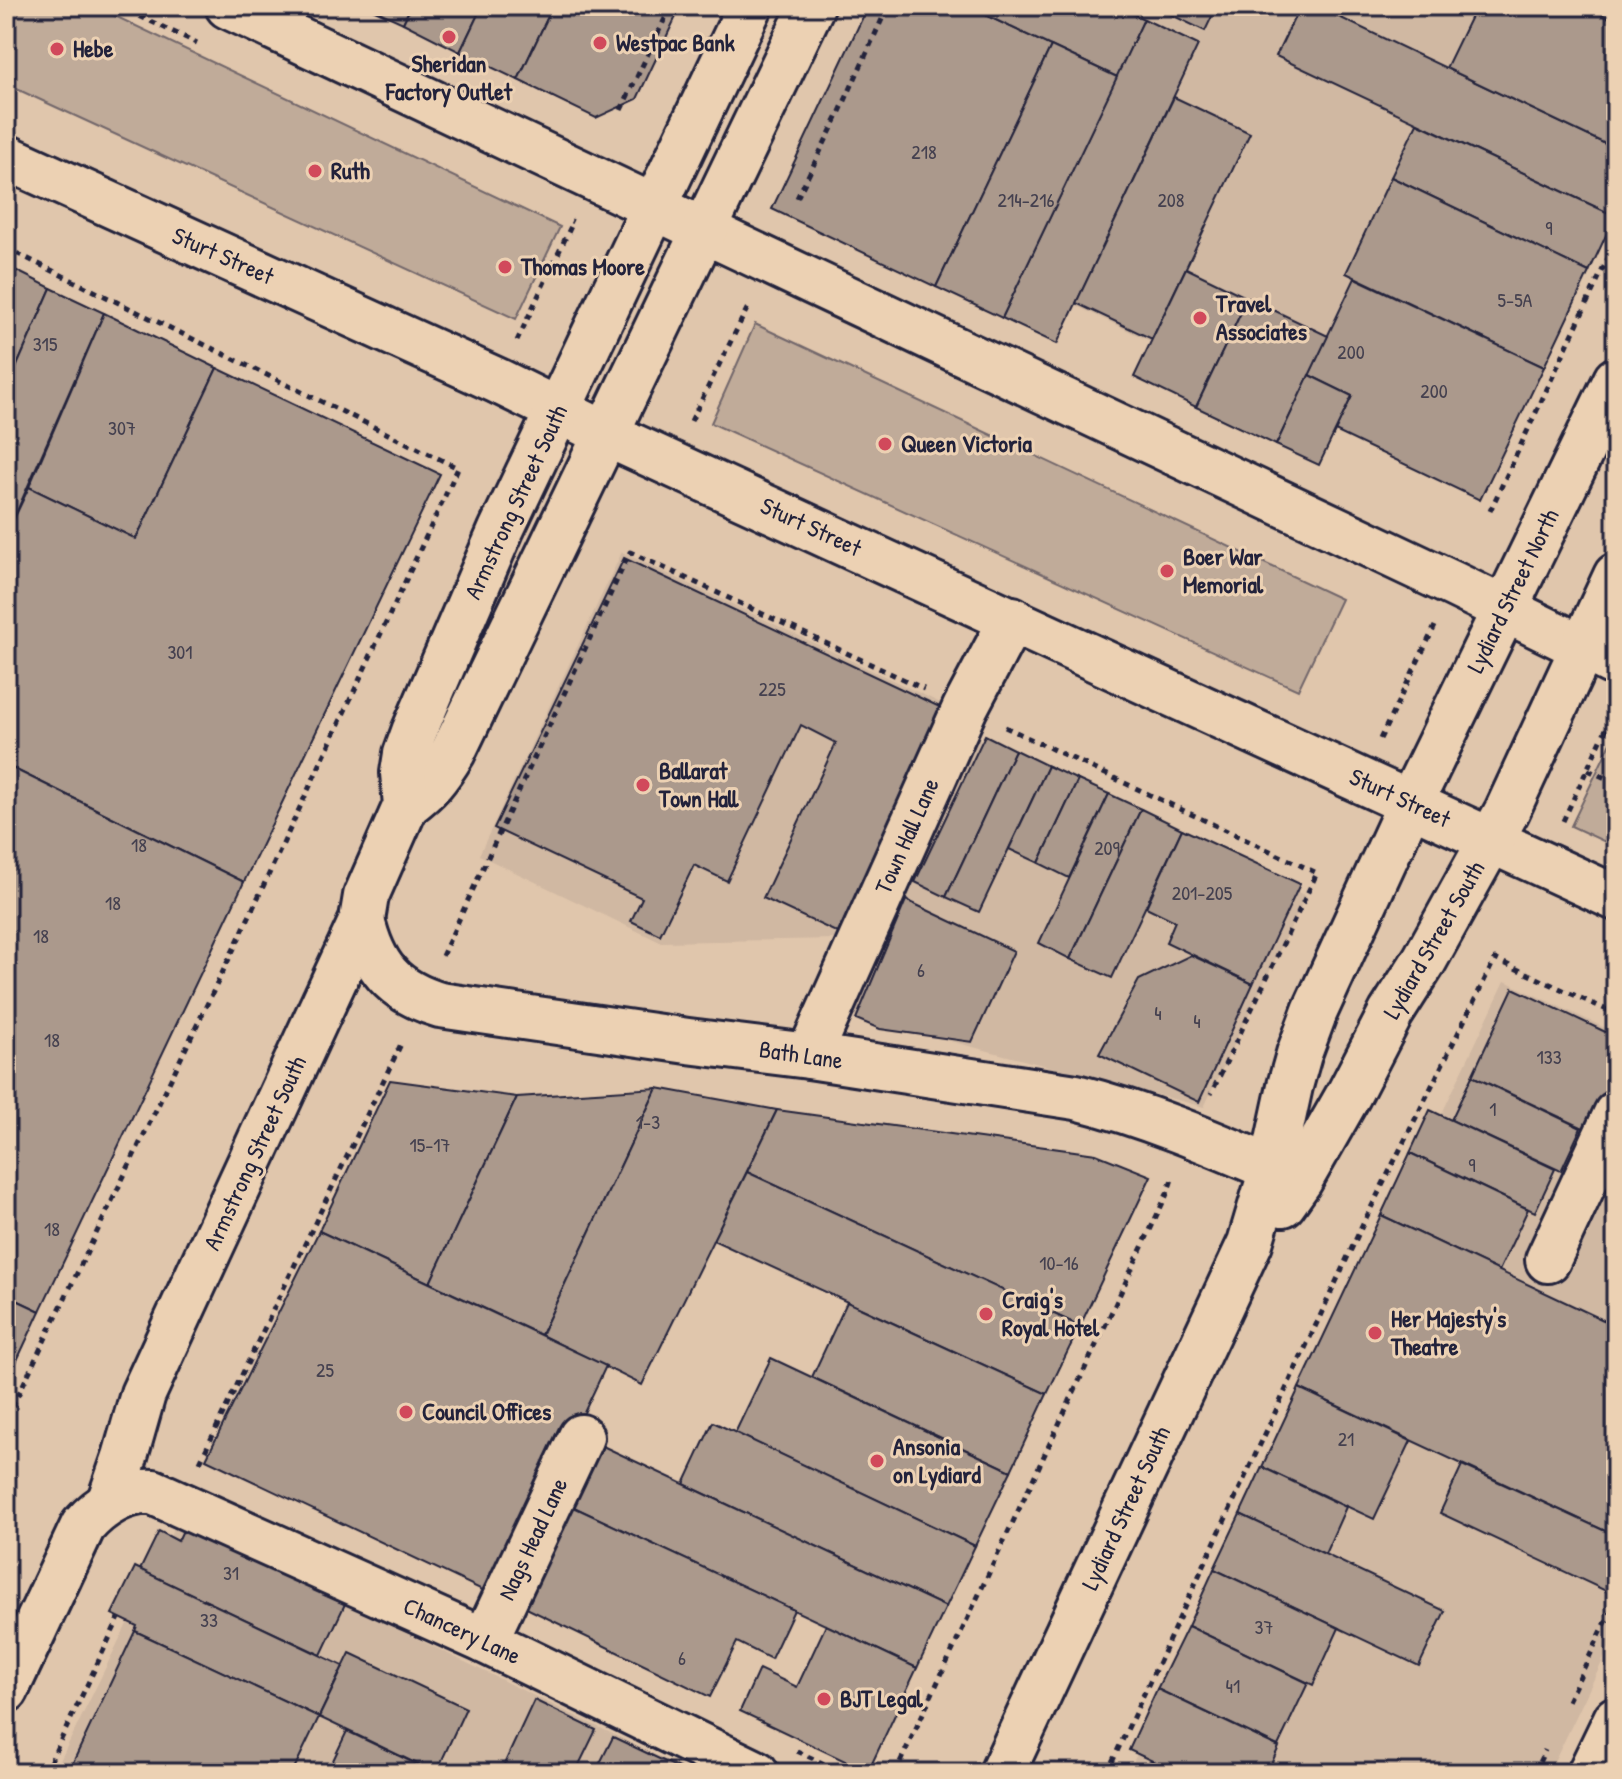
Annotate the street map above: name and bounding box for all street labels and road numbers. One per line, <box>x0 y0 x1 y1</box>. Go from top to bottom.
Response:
street label: Sturt Street <box>168 219 280 292</box>
street label: Armstrong Street South <box>456 399 574 604</box>
street label: Sturt Street <box>756 489 868 564</box>
street label: Lydiard Street North <box>1459 503 1566 678</box>
street label: Sturt Street <box>1345 760 1457 835</box>
street label: Town Hall Lane <box>866 772 946 899</box>
street label: Lydiard Street South <box>1375 855 1491 1024</box>
street label: Bath Lane <box>757 1032 845 1076</box>
street label: Armstrong Street South <box>195 1050 313 1255</box>
street label: Lydiard Street South <box>1073 1420 1177 1595</box>
street label: Nags Head Lane <box>490 1472 575 1605</box>
street label: Chancery Lane <box>399 1589 527 1671</box>

